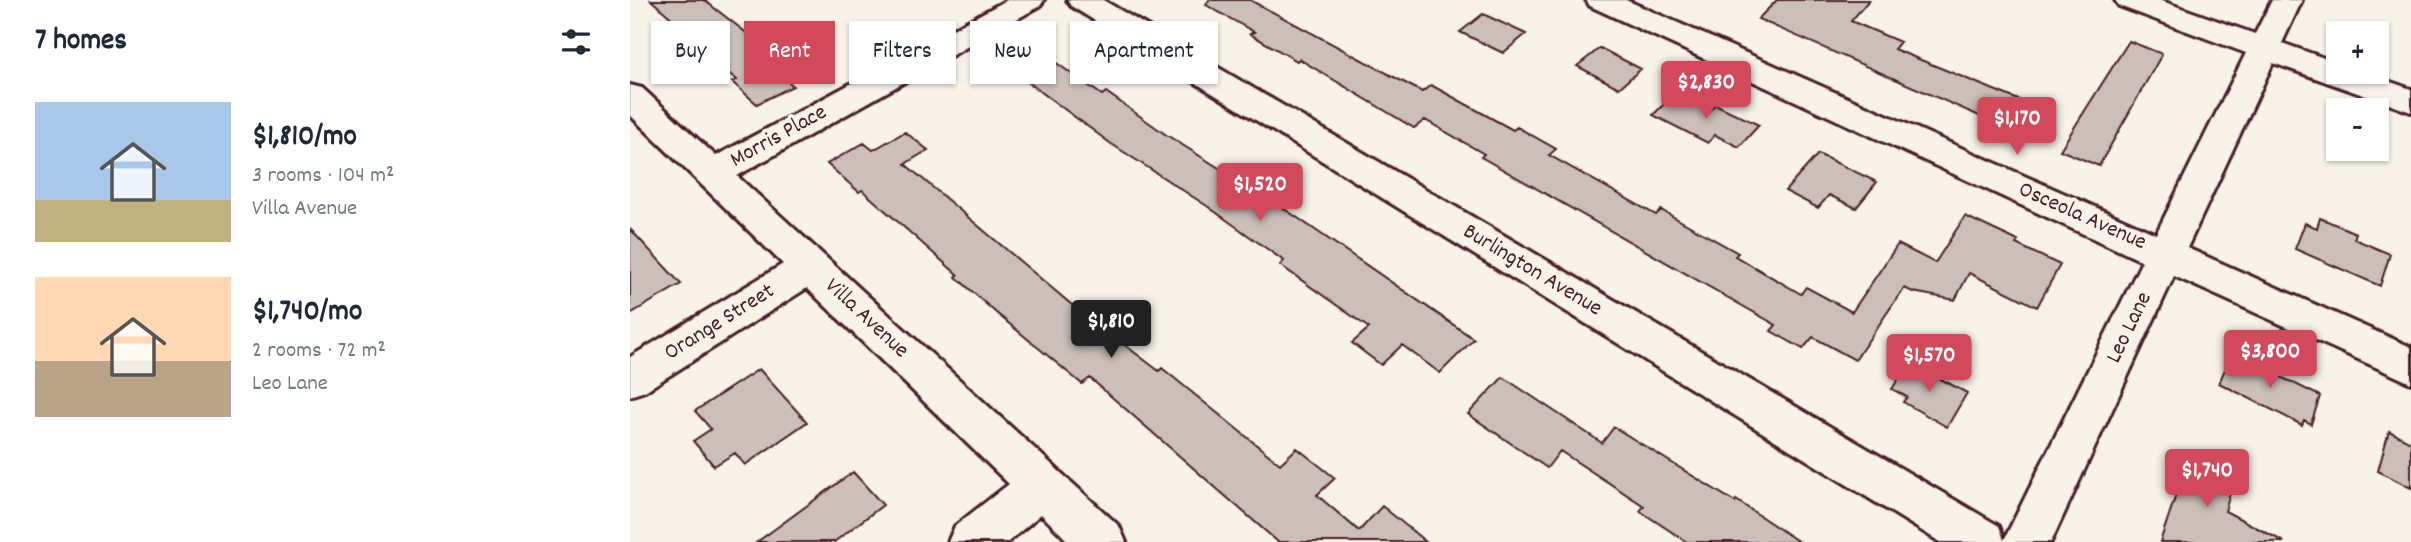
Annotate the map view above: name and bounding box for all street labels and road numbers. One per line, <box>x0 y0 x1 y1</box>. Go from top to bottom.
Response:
street label: Morris Place <box>725 97 833 177</box>
street label: Osceola Avenue <box>2013 174 2151 260</box>
street label: Burlington Avenue <box>1456 216 1608 326</box>
street label: Villa Avenue <box>816 271 916 367</box>
street label: Orange Street <box>658 276 782 370</box>
street label: Leo Lane <box>2099 287 2161 369</box>

